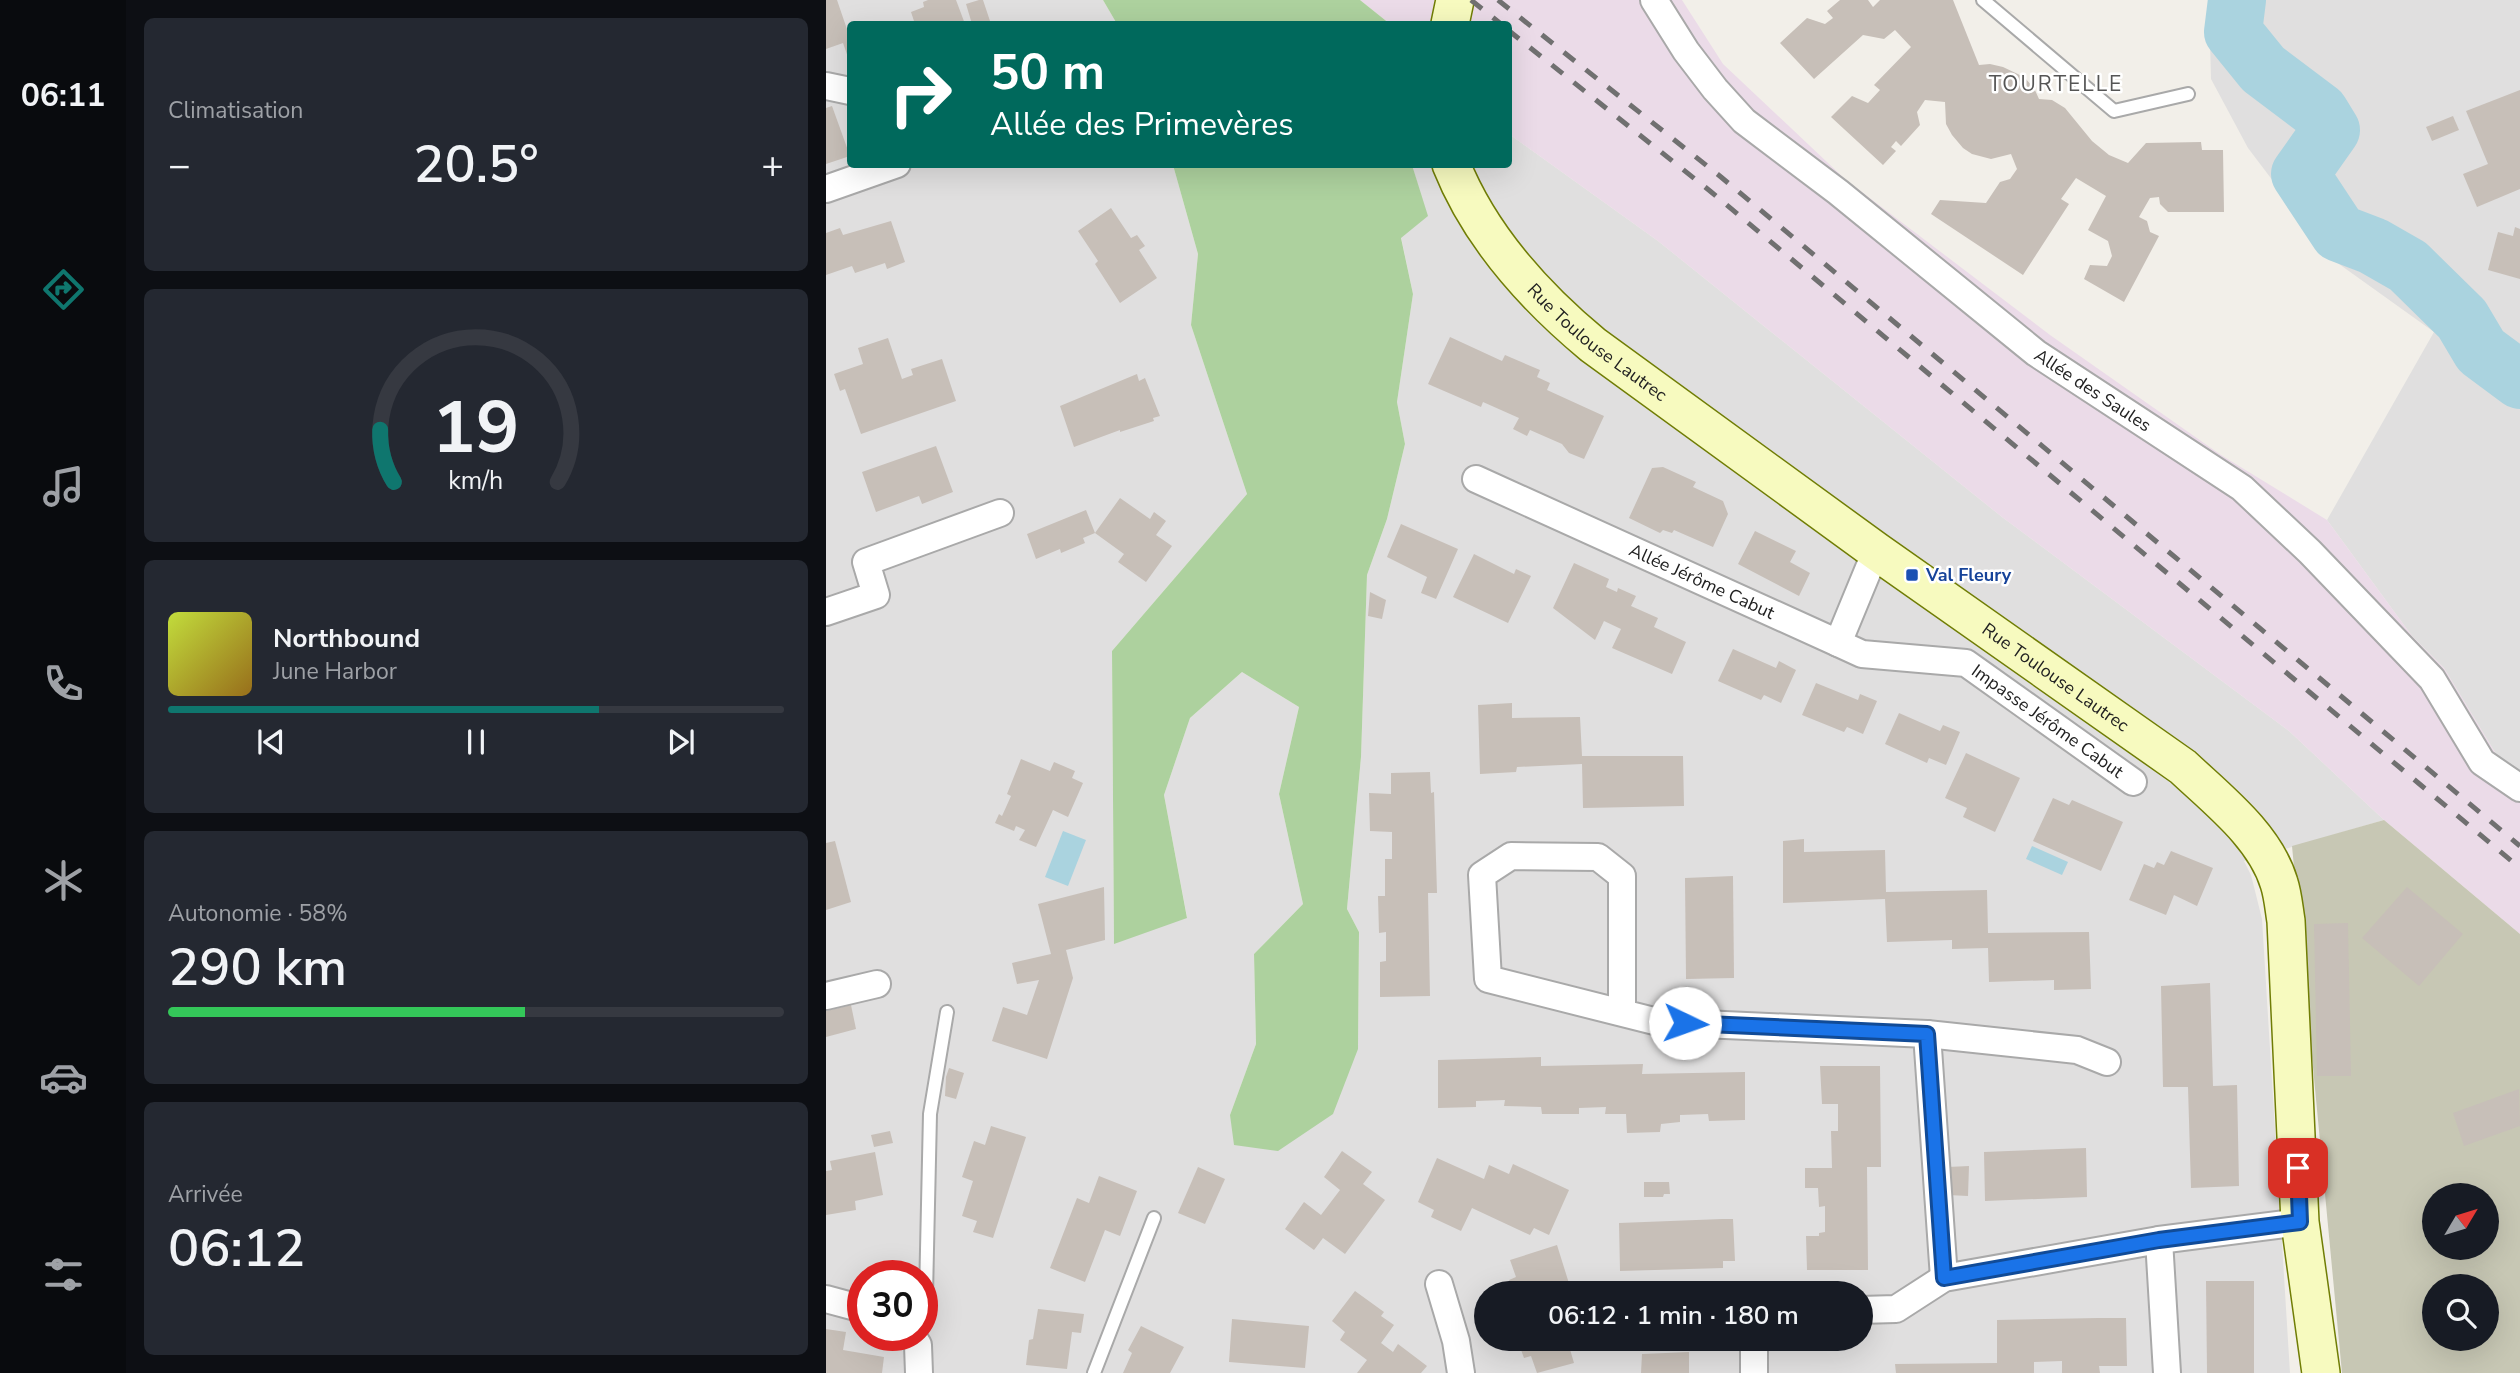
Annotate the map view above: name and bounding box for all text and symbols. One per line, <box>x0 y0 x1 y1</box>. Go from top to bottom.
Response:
text: 50 m <box>990 39 1105 106</box>
icon: right <box>875 49 966 140</box>
district label: TOURTELLE <box>1989 70 2123 98</box>
text: 06:11 <box>21 74 105 117</box>
text: Climatisation <box>168 95 303 126</box>
text: Allée des Primevères <box>990 103 1294 146</box>
text: 20.5° <box>413 129 539 200</box>
text: − <box>168 140 191 191</box>
text: + <box>761 140 784 191</box>
icon: directions <box>39 265 88 314</box>
street label: Rue Toulouse Lautrec <box>1522 278 1672 407</box>
street label: Allée des Saules <box>2030 343 2156 437</box>
text: 19 <box>432 378 520 478</box>
icon: music <box>39 462 88 511</box>
text: km/h <box>448 463 504 497</box>
street label: Allée Jérôme Cabut <box>1625 538 1779 625</box>
place label: Val Fleury <box>1925 563 2012 587</box>
marker: Val Fleury <box>1904 567 1920 583</box>
street label: Rue Toulouse Lautrec <box>1977 617 2134 737</box>
text: Northbound <box>273 621 420 656</box>
text: June Harbor <box>273 656 397 687</box>
icon: phone <box>39 659 88 708</box>
street label: Impasse Jérôme Cabut <box>1967 659 2129 784</box>
icon: previous <box>252 723 290 761</box>
icon: pause <box>457 723 495 761</box>
icon: next <box>662 723 700 761</box>
icon: climate <box>39 856 88 905</box>
text: Autonomie · 58% <box>168 898 348 929</box>
text: 290 km <box>168 932 347 1003</box>
position arrow <box>1648 986 1722 1060</box>
icon: car <box>39 1053 88 1102</box>
pin <box>2268 1138 2328 1198</box>
icon: arrive <box>2279 1149 2317 1187</box>
text: Arrivée <box>168 1179 243 1210</box>
north arrow <box>2422 1183 2499 1260</box>
map controls <box>2422 1183 2499 1351</box>
text: 06:12 <box>168 1213 305 1284</box>
icon: filters <box>39 1250 88 1299</box>
speed limit sign: 30 <box>847 1260 938 1351</box>
button: search <box>2422 1274 2499 1351</box>
text: 06:12 · 1 min · 180 m <box>1548 1298 1799 1333</box>

